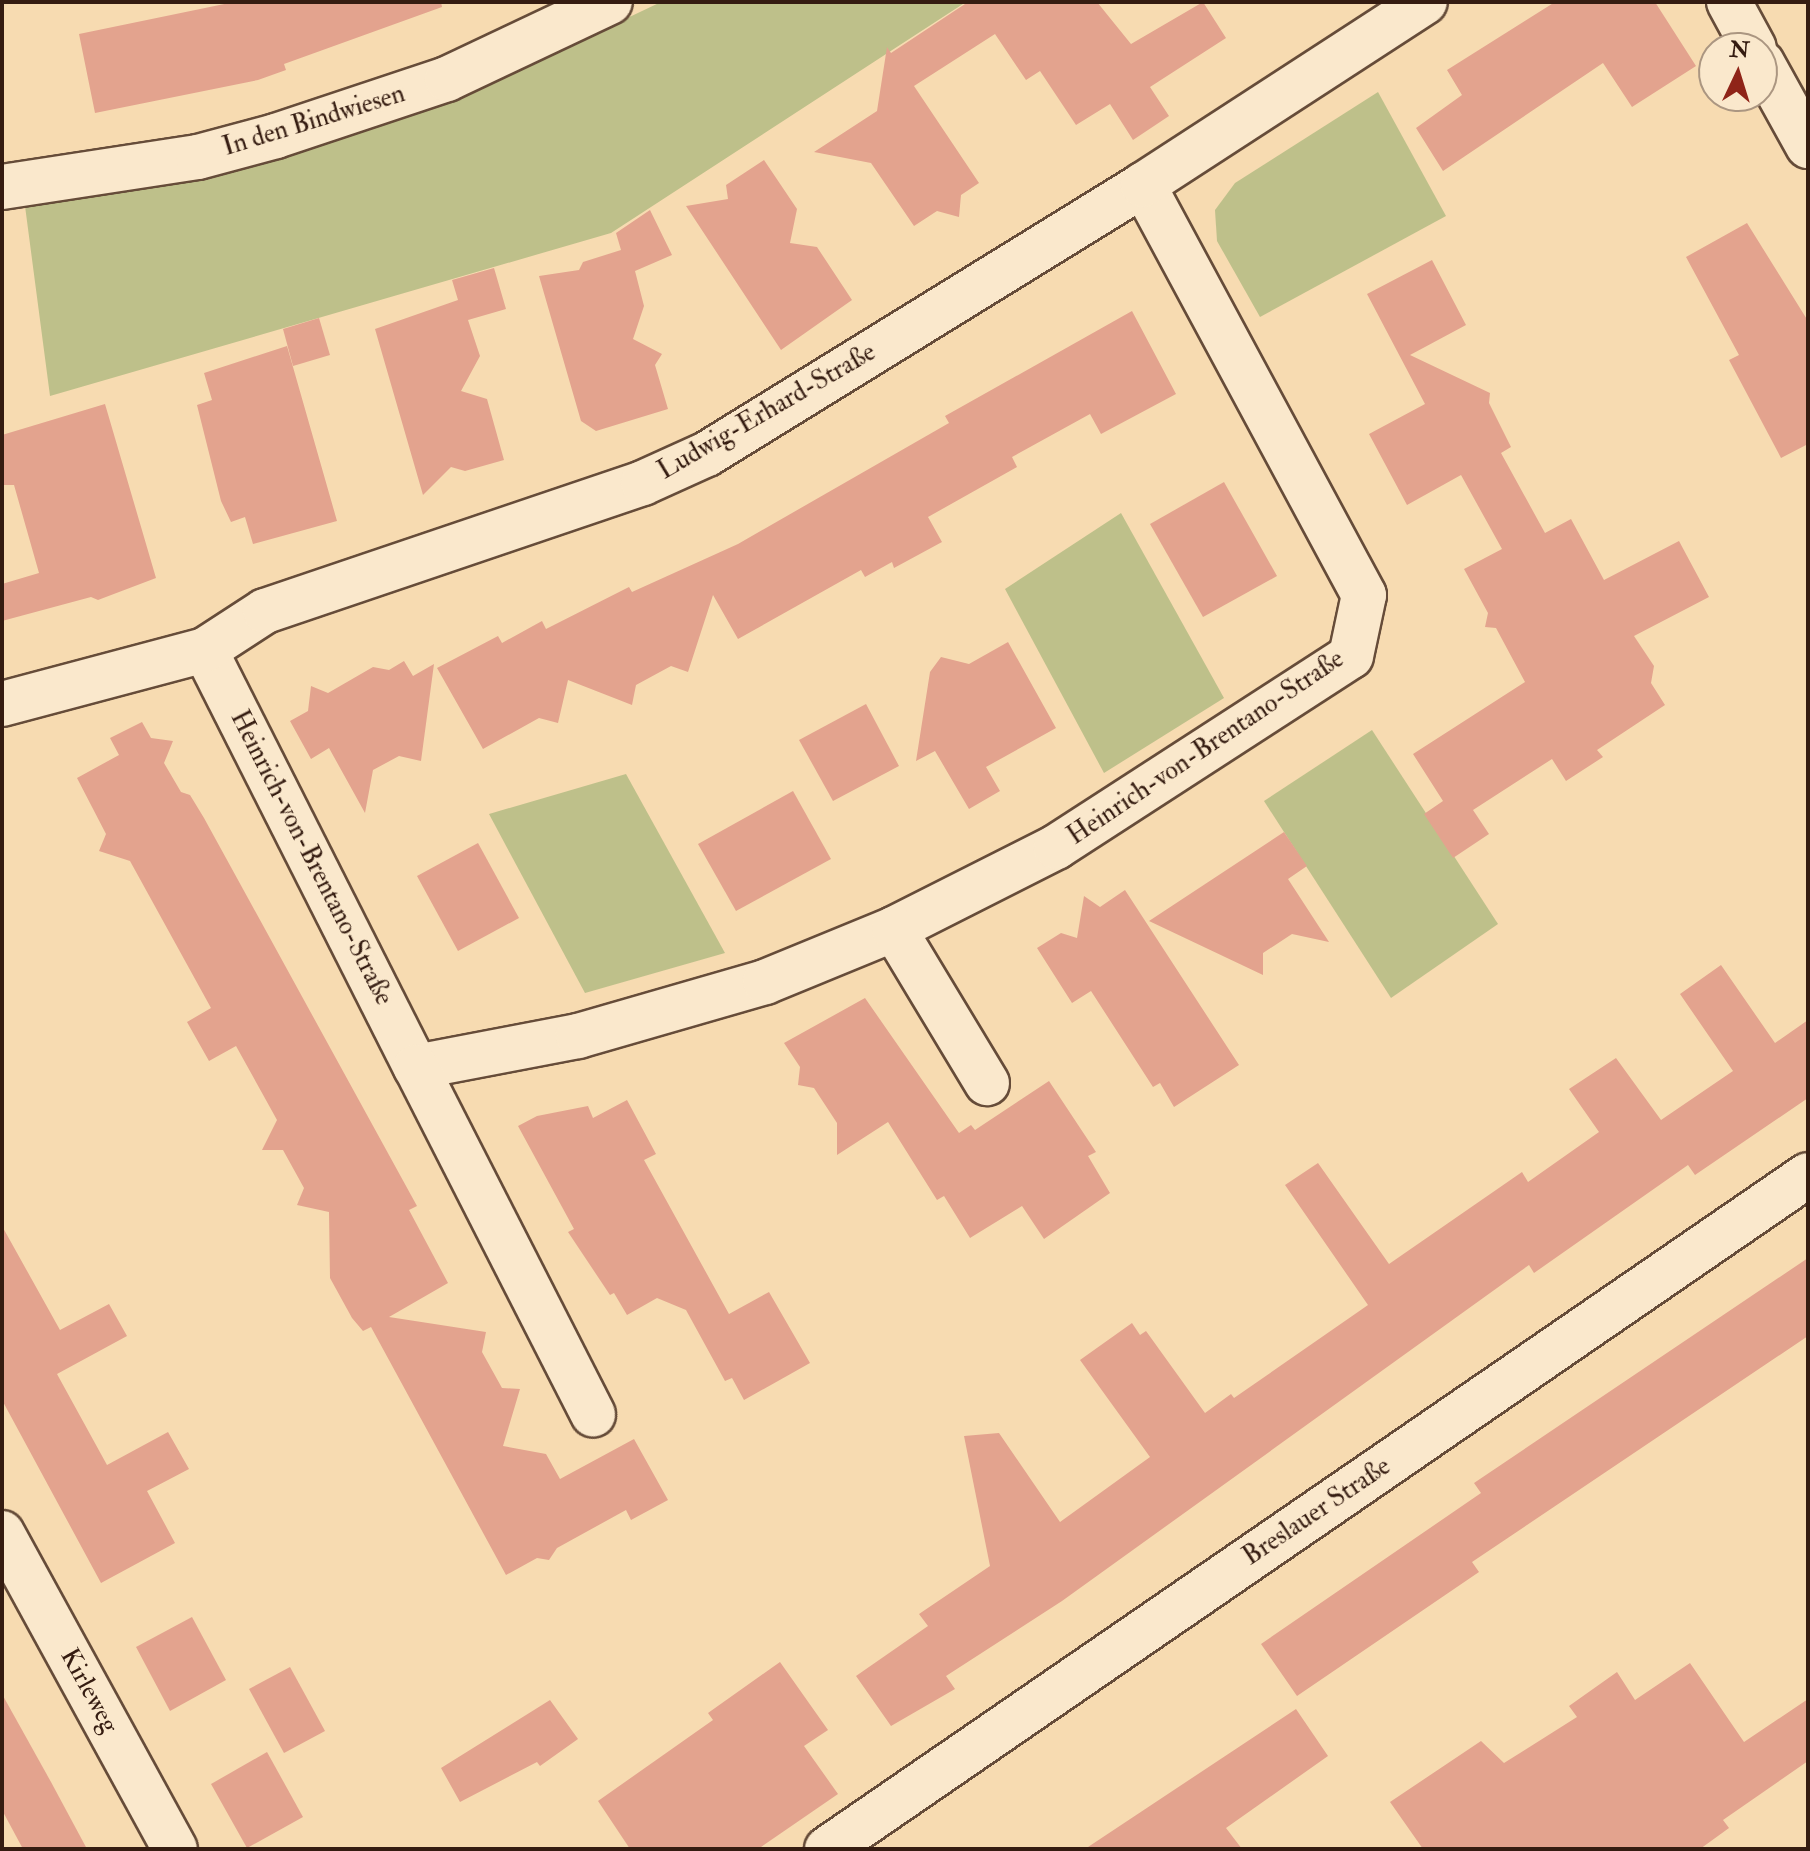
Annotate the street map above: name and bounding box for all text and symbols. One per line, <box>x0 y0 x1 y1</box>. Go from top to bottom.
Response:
north arrow <box>1698 32 1778 112</box>
text: N <box>1729 35 1750 65</box>
street label: In den Bindwiesen <box>219 79 409 163</box>
street label: Ludwig-Erhard-Straße <box>653 337 881 487</box>
street label: Heinrich-von-Brentano-Straße <box>1062 644 1350 852</box>
street label: Heinrich-von-Brentano-Straße <box>223 705 399 1011</box>
street label: Breslauer Straße <box>1237 1451 1397 1573</box>
street label: Kirleweg <box>53 1643 125 1739</box>

